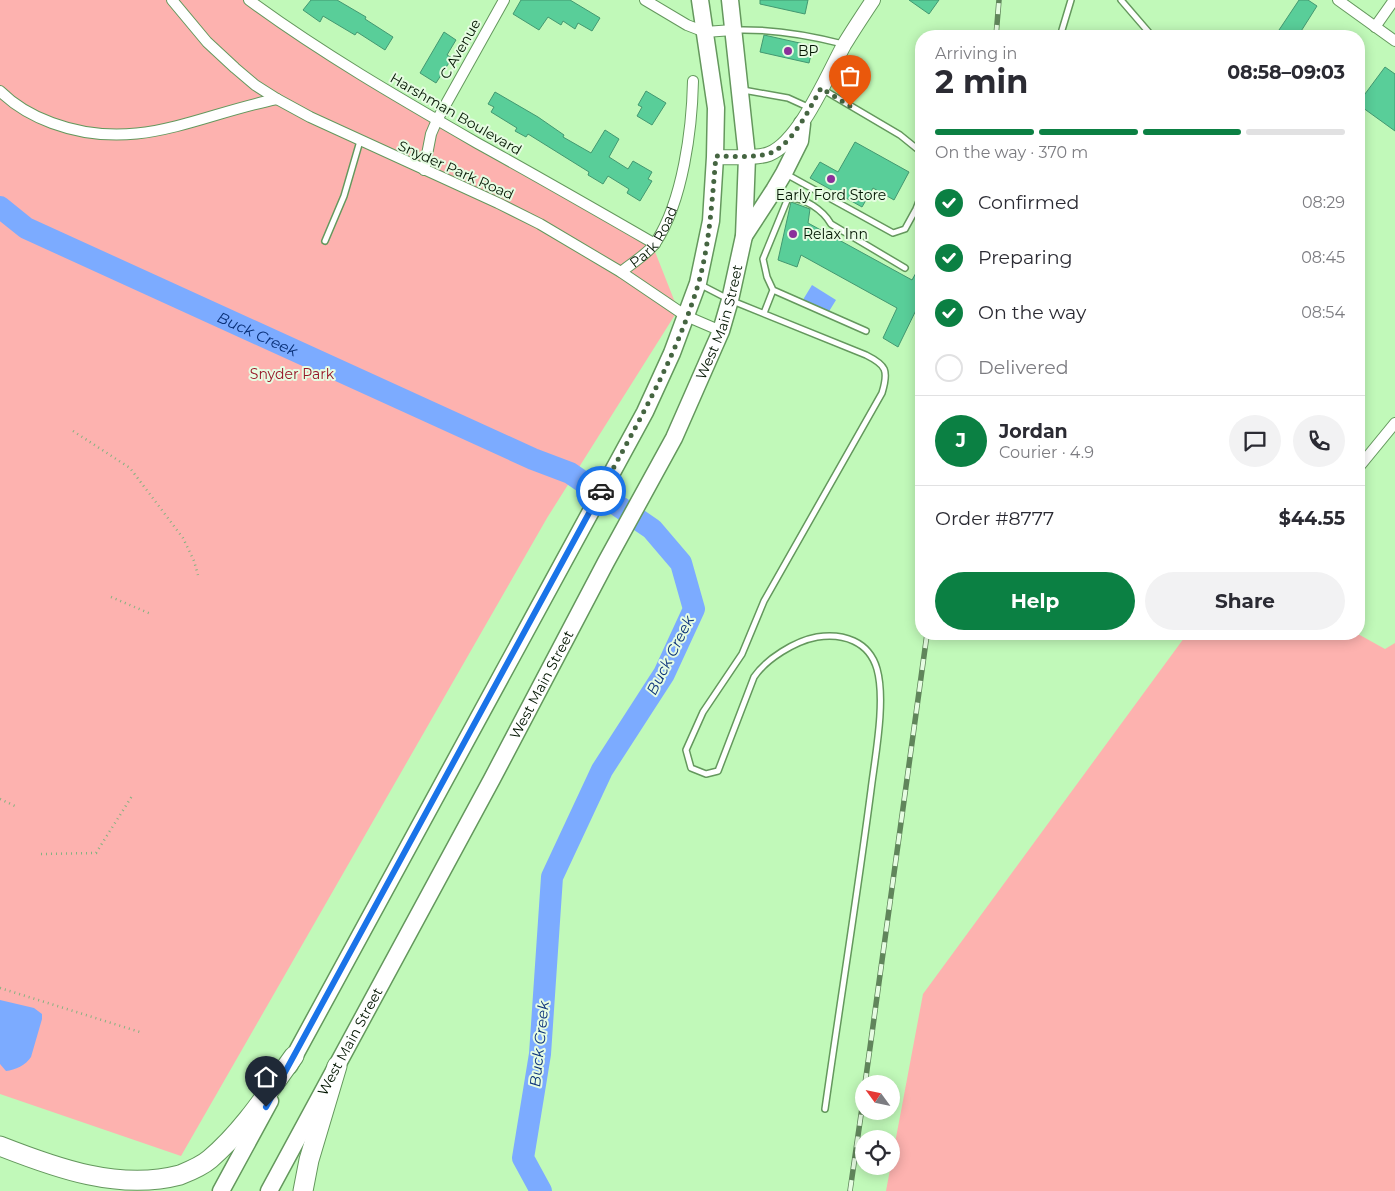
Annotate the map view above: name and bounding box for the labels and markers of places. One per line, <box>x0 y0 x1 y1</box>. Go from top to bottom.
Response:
place label: BP <box>798 42 819 60</box>
marker: BP <box>782 45 794 57</box>
pin <box>829 55 871 106</box>
marker: Early Ford Store <box>825 173 837 185</box>
place label: Early Ford Store <box>776 186 886 204</box>
place label: Relax Inn <box>803 225 868 243</box>
marker: Relax Inn <box>787 228 799 240</box>
pin <box>245 1056 287 1107</box>

